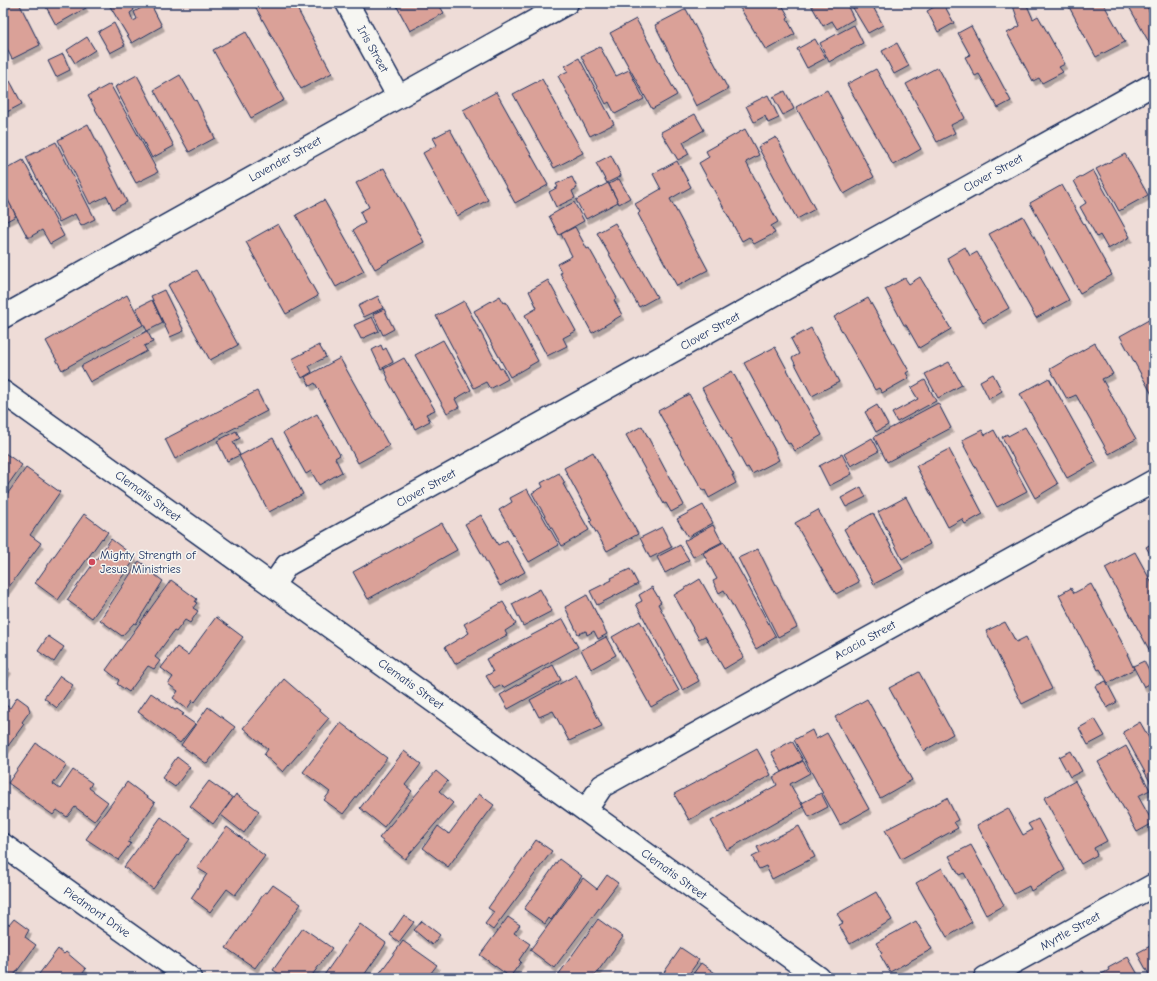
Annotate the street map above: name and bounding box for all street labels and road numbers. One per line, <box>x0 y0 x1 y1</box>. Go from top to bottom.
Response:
street label: Iris Street <box>354 23 392 75</box>
street label: Lavender Street <box>246 133 324 185</box>
street label: Clover Street <box>961 151 1026 195</box>
street label: Clover Street <box>678 309 743 353</box>
street label: Clover Street <box>394 466 459 510</box>
street label: Clematis Street <box>113 468 184 525</box>
street label: Acacia Street <box>832 617 898 663</box>
street label: Clematis Street <box>376 656 447 713</box>
street label: Clematis Street <box>639 846 710 903</box>
street label: Piedmont Drive <box>61 884 133 940</box>
street label: Myrtle Street <box>1038 909 1103 953</box>

